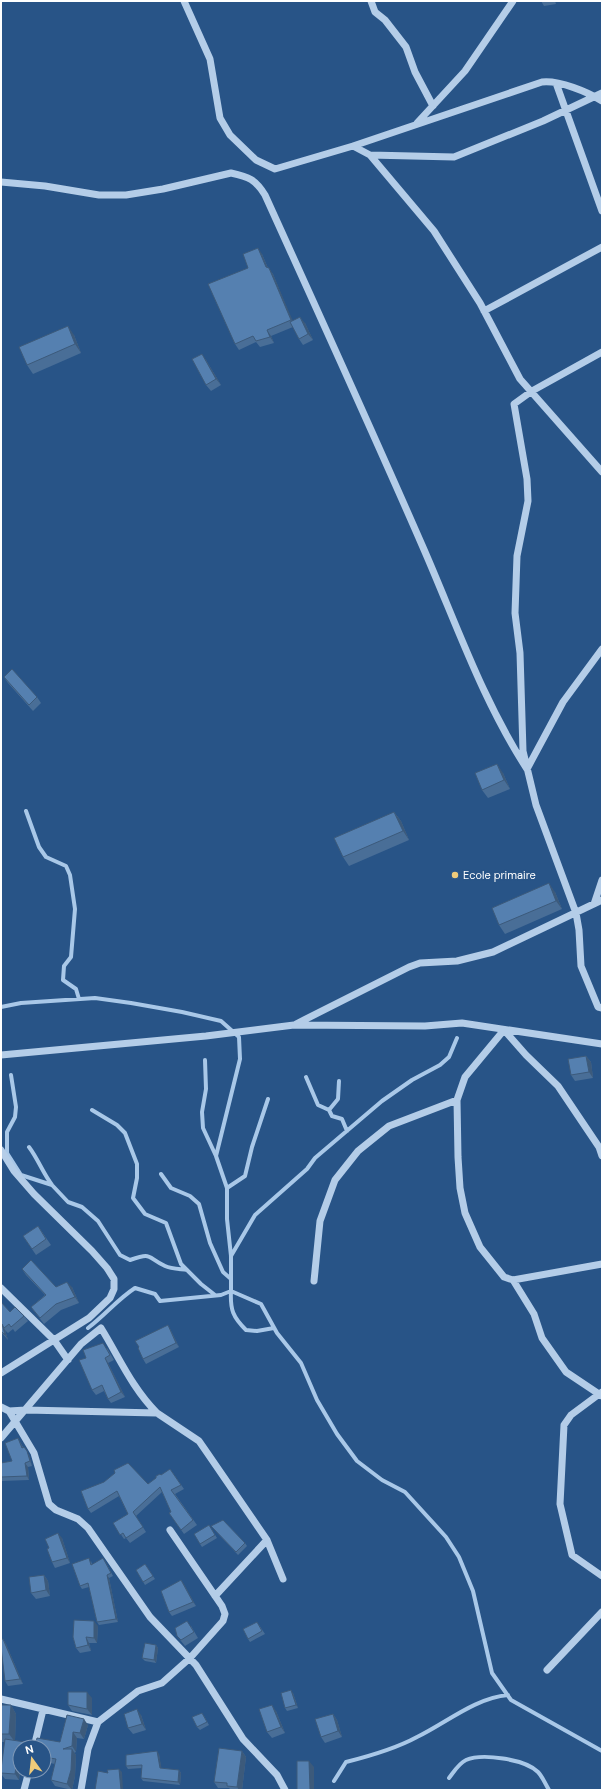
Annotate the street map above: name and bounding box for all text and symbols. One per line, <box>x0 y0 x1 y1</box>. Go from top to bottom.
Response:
place label: Ecole primaire <box>463 868 536 882</box>
marker: Ecole primaire <box>450 870 460 880</box>
north arrow <box>12 1739 52 1779</box>
text: N <box>24 1742 35 1757</box>

